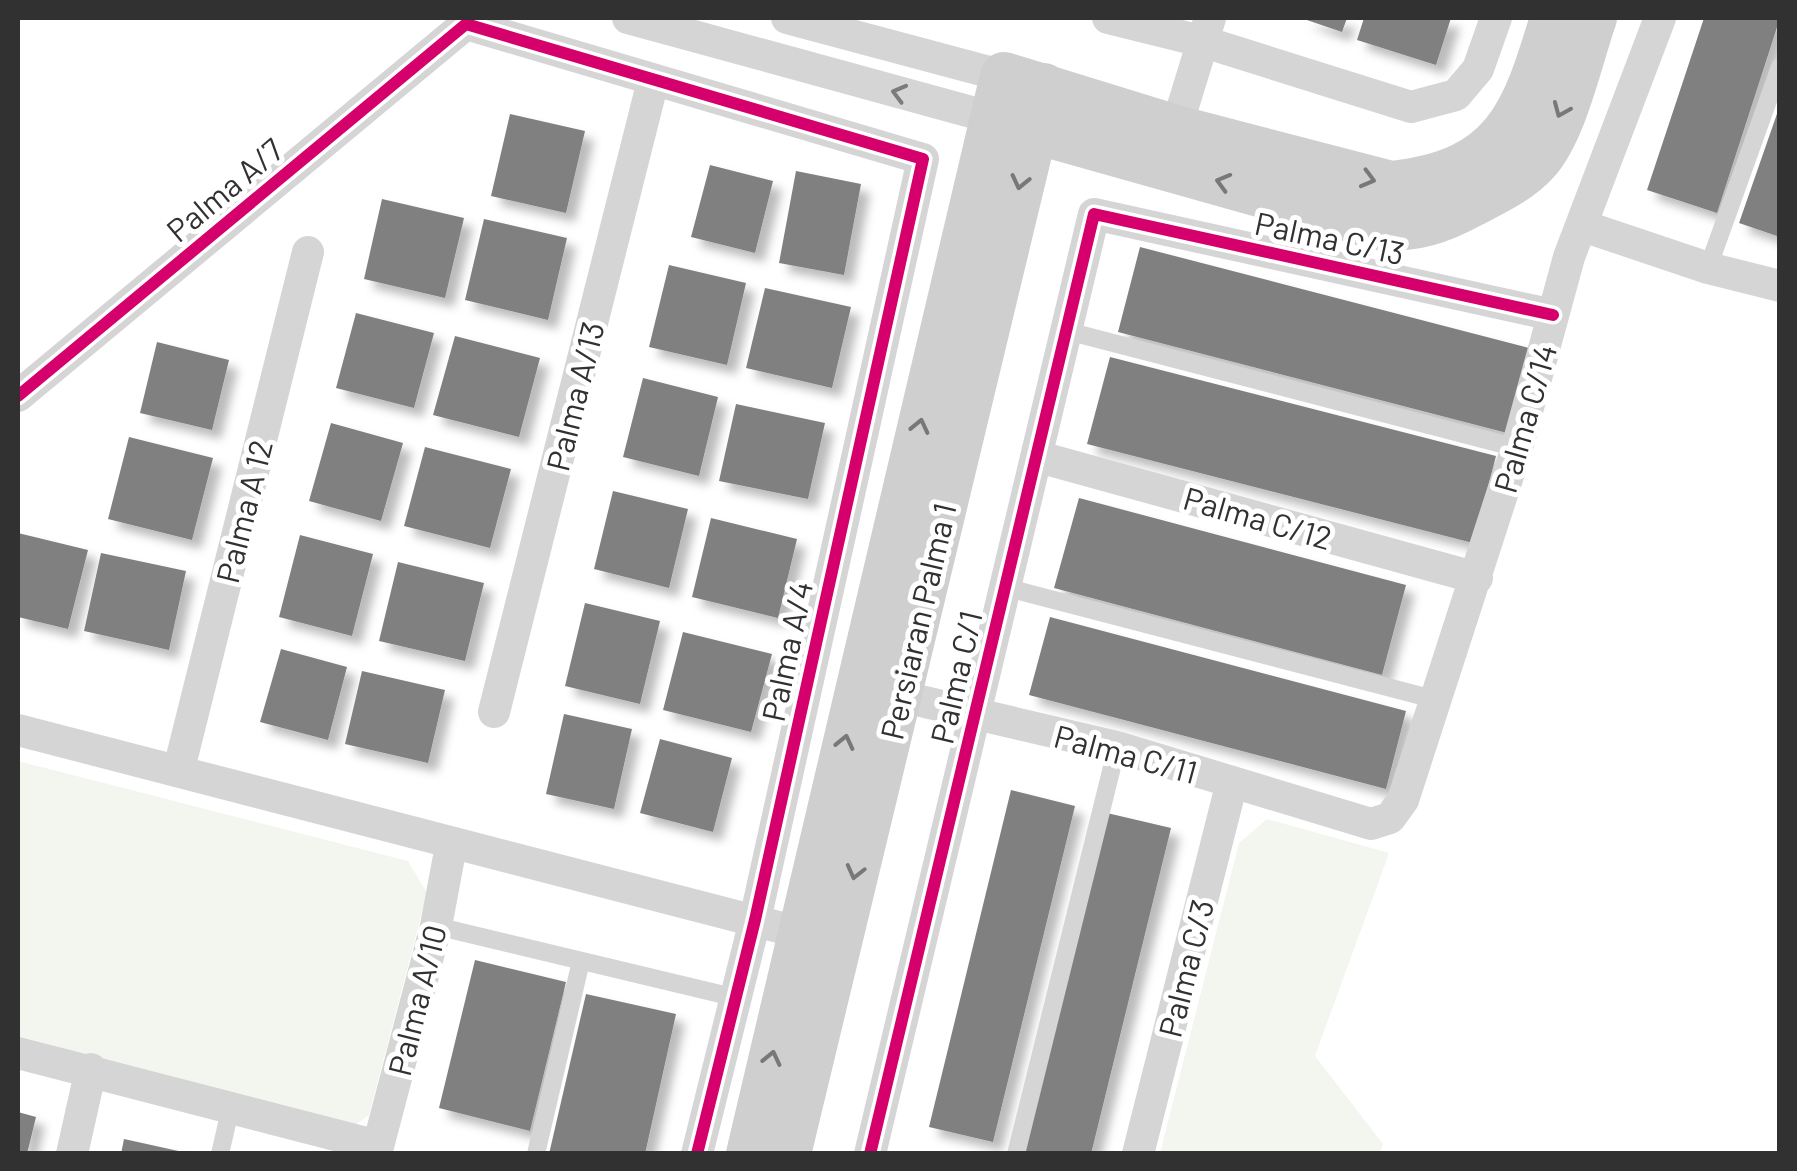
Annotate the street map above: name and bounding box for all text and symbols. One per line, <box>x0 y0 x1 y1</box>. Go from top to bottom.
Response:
one-way arrow <box>891 83 909 104</box>
one-way arrow <box>1552 100 1572 117</box>
street label: Palma A/7 <box>158 130 290 248</box>
one-way arrow <box>1359 167 1376 188</box>
one-way arrow <box>1011 173 1032 190</box>
one-way arrow <box>1215 173 1232 194</box>
street label: Palma C/13 <box>1252 203 1408 271</box>
street label: Palma A/13 <box>537 317 611 475</box>
street label: Palma C/14 <box>1485 339 1563 497</box>
one-way arrow <box>909 418 930 435</box>
street label: Palma A 12 <box>207 436 279 586</box>
street label: Palma C/12 <box>1180 478 1336 556</box>
street label: Persiaran Palma 1 <box>871 499 963 743</box>
street label: Palma A/4 <box>753 577 819 725</box>
street label: Palma C/1 <box>921 607 989 747</box>
street label: Palma C/11 <box>1050 716 1202 790</box>
one-way arrow <box>833 734 854 751</box>
one-way arrow <box>846 863 867 880</box>
street label: Palma C/3 <box>1150 895 1220 1041</box>
street label: Palma A/10 <box>379 921 453 1079</box>
one-way arrow <box>760 1050 781 1067</box>

